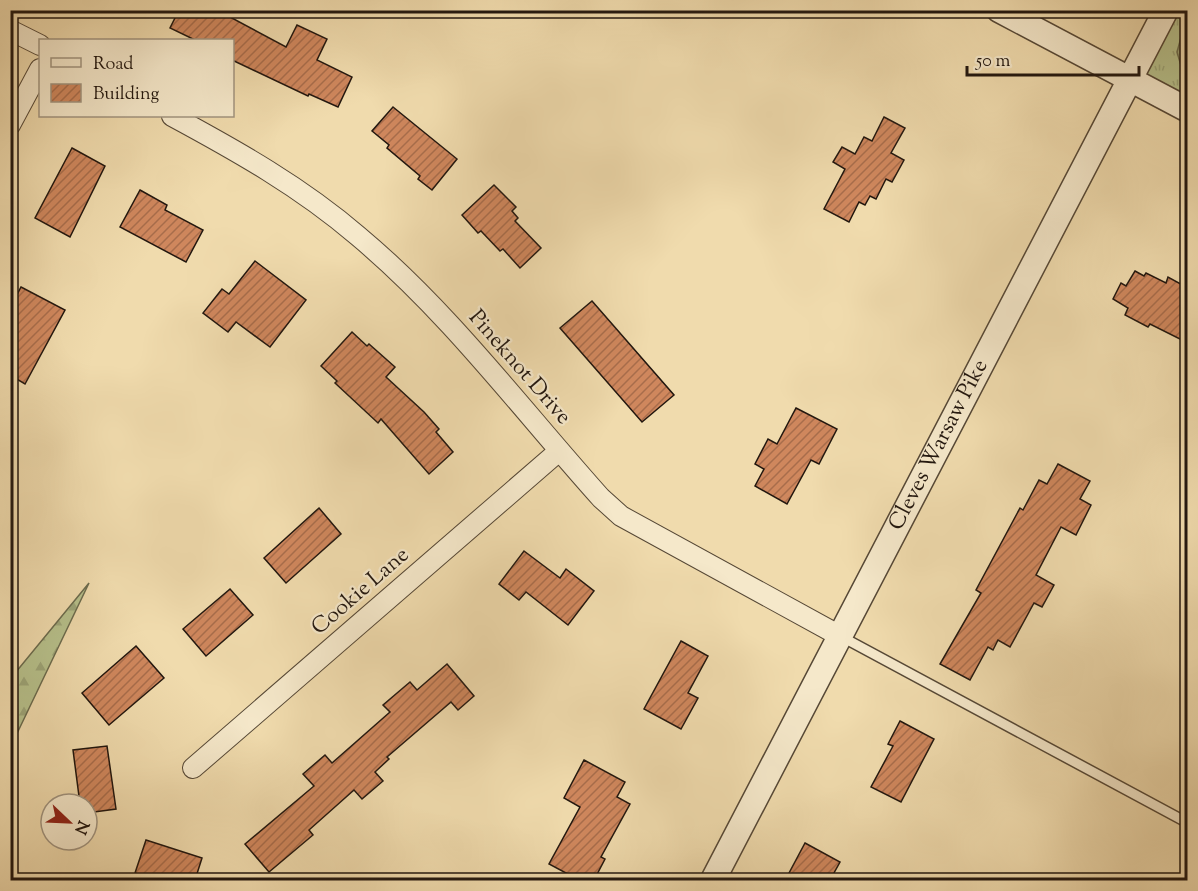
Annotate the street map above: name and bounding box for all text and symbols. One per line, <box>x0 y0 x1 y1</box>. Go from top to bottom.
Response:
legend <box>39 39 234 117</box>
scale bar <box>967 39 1140 77</box>
text: 50 m <box>975 49 1011 75</box>
text: Road <box>93 52 133 78</box>
text: Building <box>93 82 159 108</box>
street label: Pineknot Drive <box>460 303 578 433</box>
street label: Cleves Warsaw Pike <box>881 354 997 537</box>
street label: Cookie Lane <box>305 540 417 644</box>
north arrow <box>39 792 99 852</box>
text: N <box>67 817 94 837</box>

